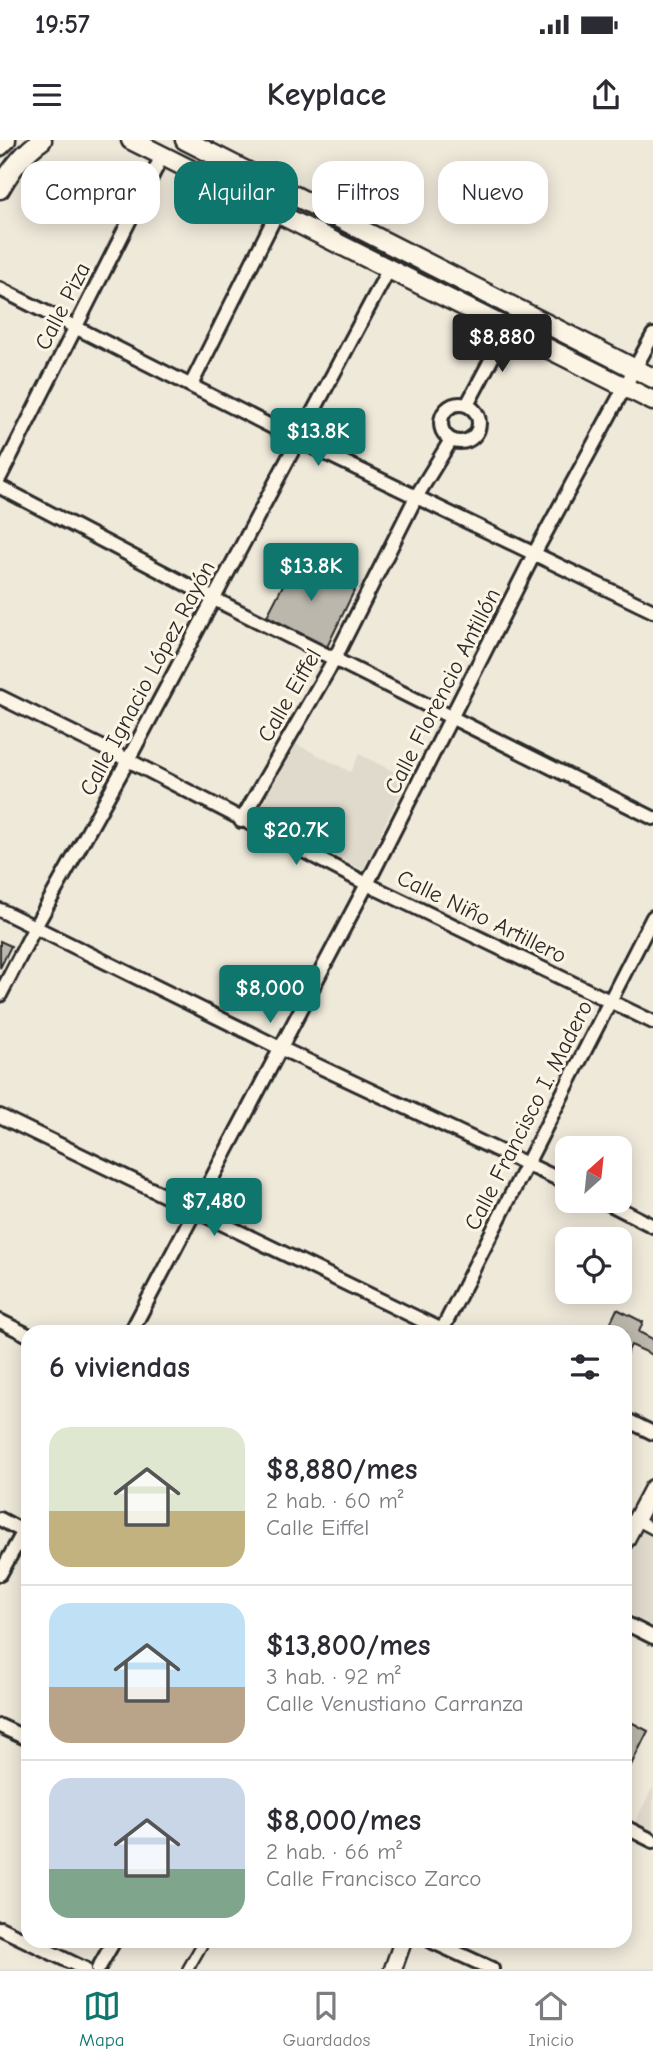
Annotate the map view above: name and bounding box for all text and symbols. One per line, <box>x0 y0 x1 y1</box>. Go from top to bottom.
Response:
text: 19:57 <box>35 10 90 40</box>
icon: menu <box>28 76 66 114</box>
text: Keyplace <box>267 76 386 113</box>
icon: share <box>587 76 625 114</box>
chip: Comprar <box>21 161 160 224</box>
chip: Alquilar <box>174 161 298 224</box>
chip: Filtros <box>312 161 424 224</box>
chip: Nuevo <box>438 161 548 224</box>
street label: Calle Piza <box>29 258 96 355</box>
pin: $8,880 <box>445 314 559 374</box>
text: $8,880 <box>469 323 535 350</box>
pin: $13.8K <box>261 408 375 468</box>
text: $13.8K <box>286 417 350 444</box>
pin: $13.8K <box>254 544 368 603</box>
text: $13.8K <box>279 552 343 579</box>
street label: Calle Ignacio López Rayón <box>74 556 221 800</box>
street label: Calle Florencio Antillón <box>379 584 506 799</box>
street label: Calle Eiffel <box>252 644 327 747</box>
pin: $20.7K <box>239 808 353 867</box>
text: $20.7K <box>263 816 329 843</box>
street label: Calle Niño Artillero <box>393 864 571 969</box>
pin: $8,000 <box>213 966 327 1025</box>
text: $8,000 <box>235 974 305 1001</box>
street label: Calle Francisco I. Madero <box>459 996 598 1235</box>
north arrow <box>555 1136 632 1213</box>
map controls <box>555 1136 632 1304</box>
pin: $7,480 <box>157 1178 271 1238</box>
text: $7,480 <box>182 1187 246 1214</box>
button: locate <box>555 1227 632 1304</box>
icon: filters <box>566 1348 604 1386</box>
text: 6 viviendas <box>49 1350 190 1385</box>
text: $8,880/mes <box>266 1452 418 1487</box>
icon: home <box>105 1455 189 1539</box>
text: 2 hab. · 60 m² <box>266 1487 403 1514</box>
text: Calle Eiffel <box>266 1514 369 1541</box>
text: $13,800/mes <box>266 1628 431 1663</box>
icon: home <box>105 1631 189 1715</box>
text: 3 hab. · 92 m² <box>266 1663 401 1690</box>
text: Calle Venustiano Carranza <box>266 1690 524 1717</box>
text: $8,000/mes <box>266 1803 421 1838</box>
icon: home <box>105 1806 189 1890</box>
text: 2 hab. · 66 m² <box>266 1838 402 1865</box>
text: Calle Francisco Zarco <box>266 1865 482 1892</box>
tab: Mapa <box>79 1987 125 2051</box>
tab: Guardados <box>282 1987 370 2051</box>
tab: Inicio <box>528 1987 574 2051</box>

